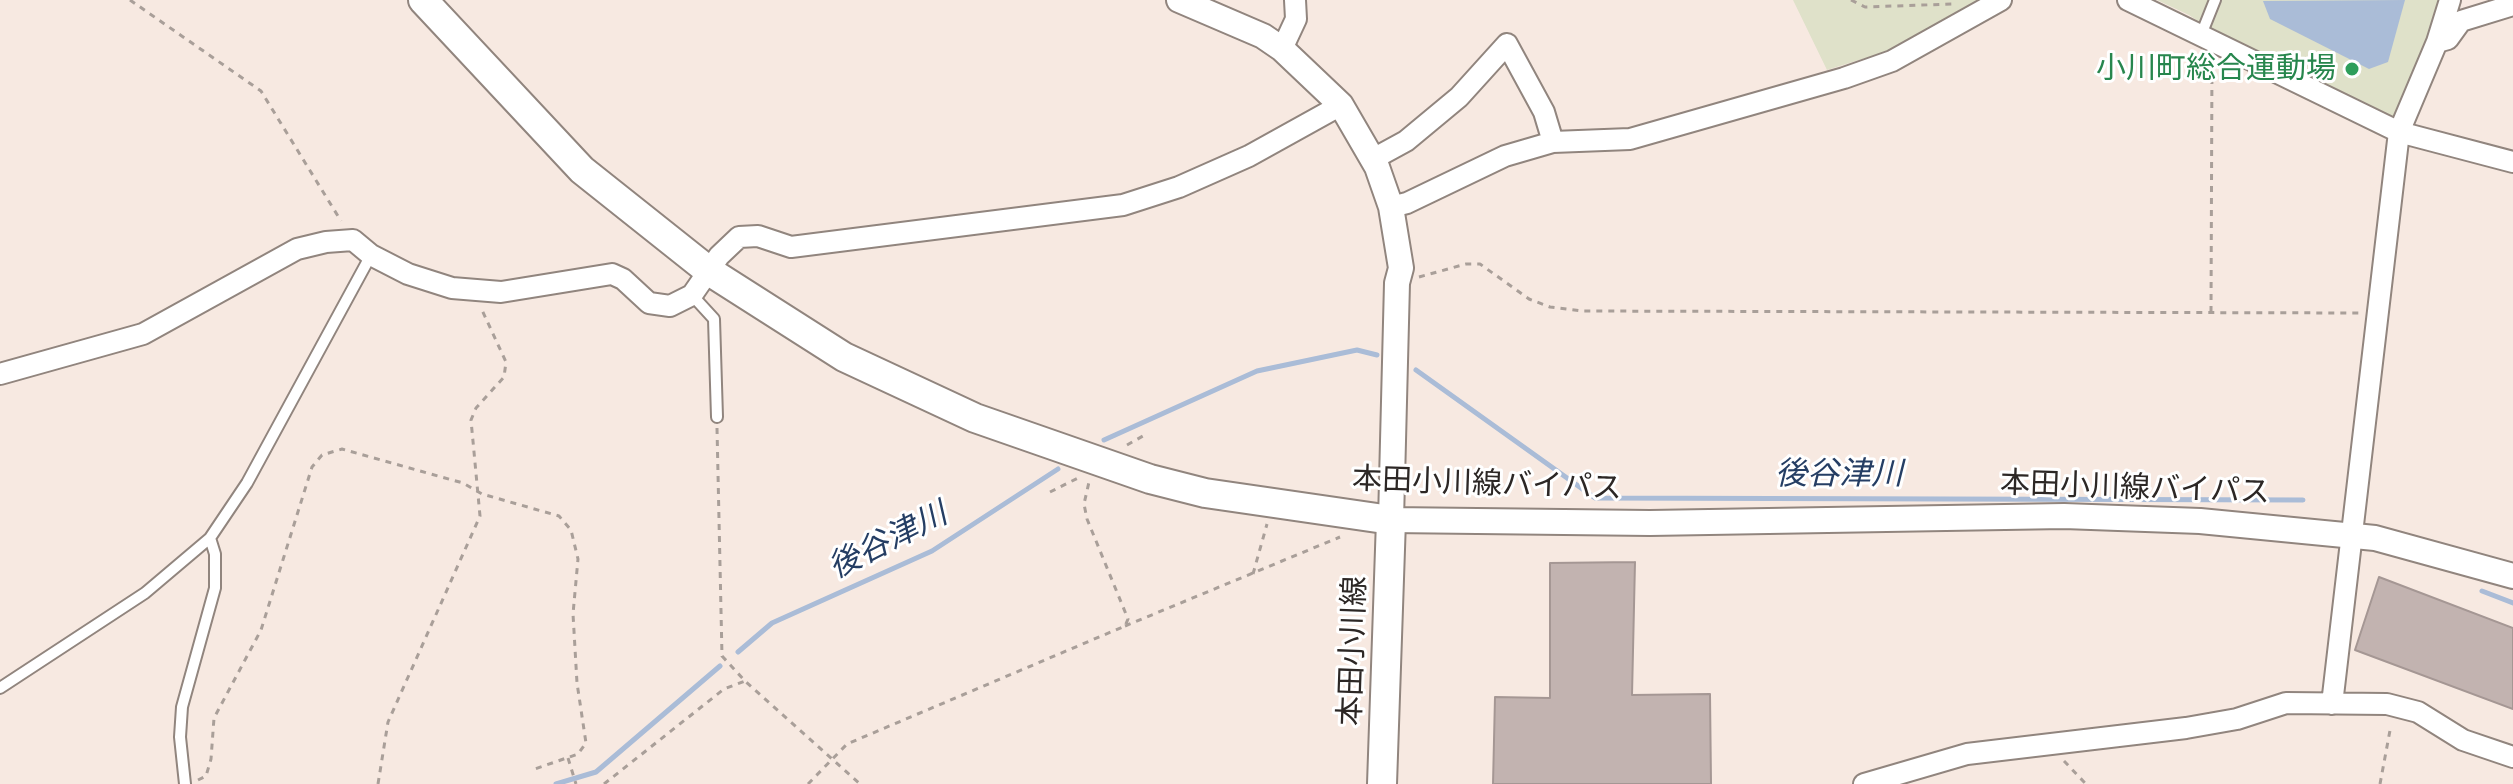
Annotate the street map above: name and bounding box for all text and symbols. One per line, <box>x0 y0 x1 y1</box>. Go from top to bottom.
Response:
place label: 小川町総合運動場 <box>2096 51 2336 87</box>
marker: 小川町総合運動場 <box>2343 60 2361 78</box>
water label: 後谷津川 <box>1775 455 1903 493</box>
street label: 本田小川線バイパス <box>1351 461 1623 507</box>
street label: 本田小川線バイパス <box>1999 465 2271 511</box>
water label: 後谷津川 <box>822 495 954 587</box>
street label: 本田小川線 <box>1332 575 1374 727</box>

